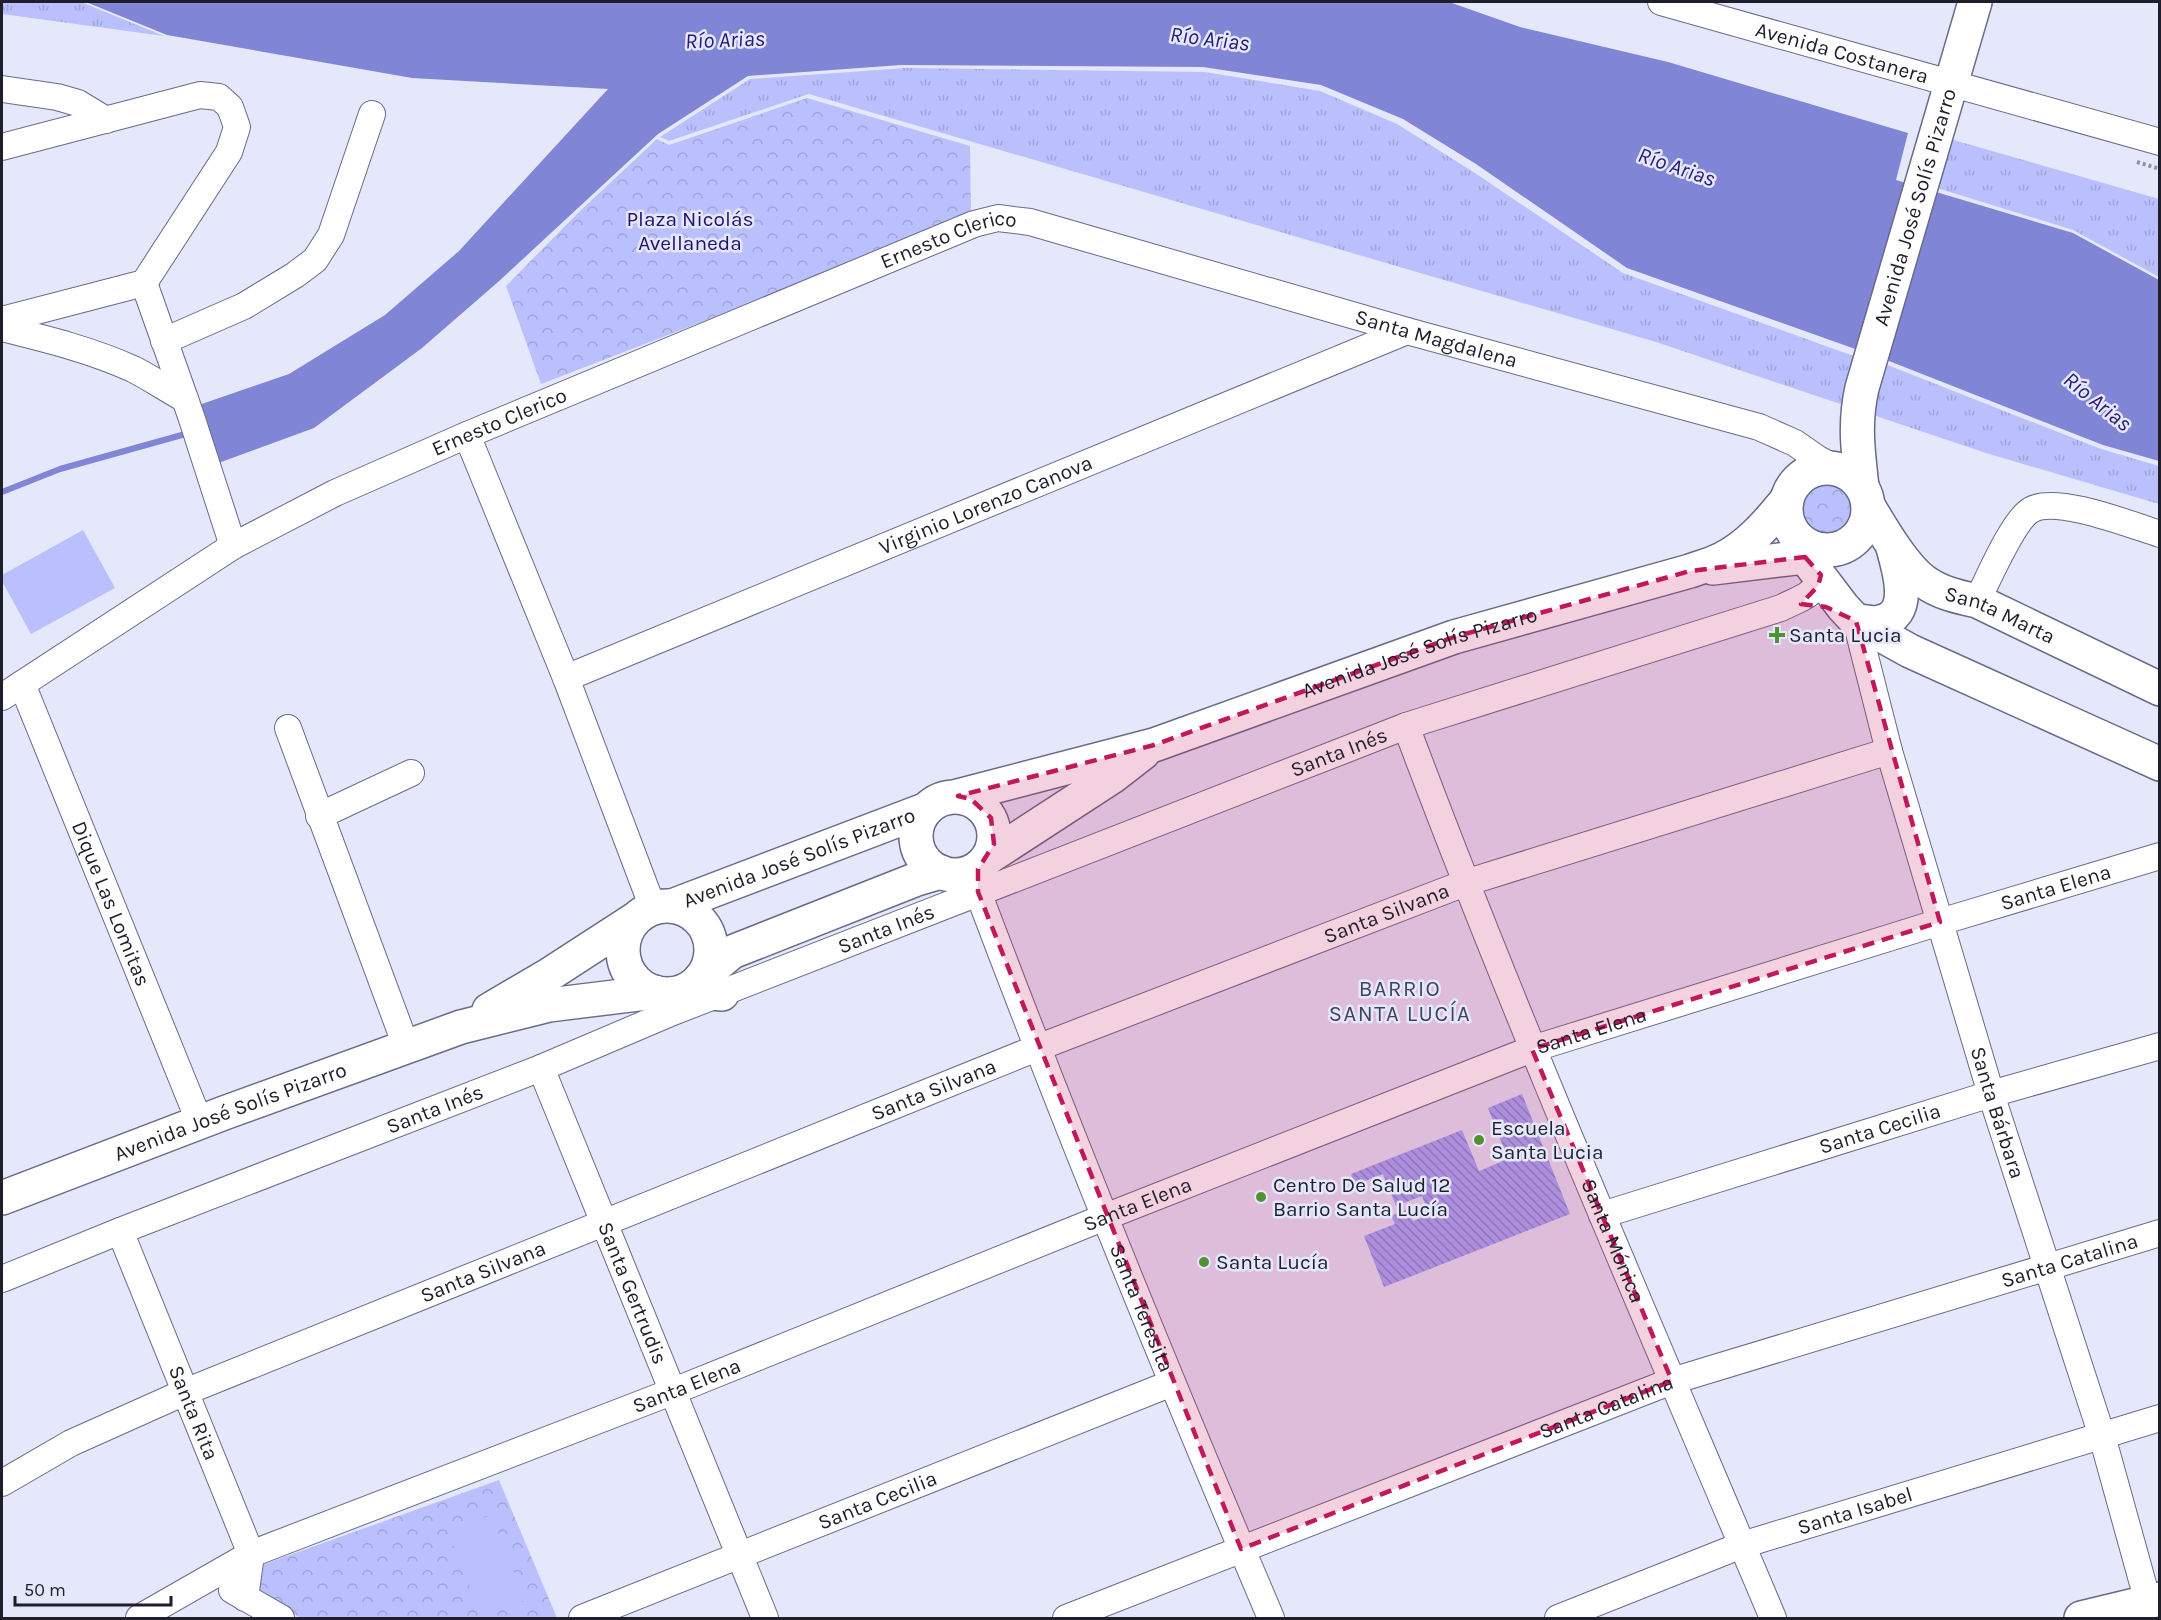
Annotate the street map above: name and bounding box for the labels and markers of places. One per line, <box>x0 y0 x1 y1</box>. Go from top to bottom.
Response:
place label: Santa Lucia <box>1789 623 1902 647</box>
marker: Santa Lucia <box>1770 628 1784 642</box>
place label: Escuela Santa Lucia <box>1491 1116 1604 1164</box>
marker: Escuela Santa Lucia <box>1472 1133 1486 1147</box>
place label: Centro De Salud 12 Barrio Santa Lucía <box>1273 1173 1450 1221</box>
marker: Centro De Salud 12 Barrio Santa Lucía <box>1254 1190 1268 1204</box>
place label: Santa Lucía <box>1216 1250 1329 1274</box>
marker: Santa Lucía <box>1197 1255 1211 1269</box>

